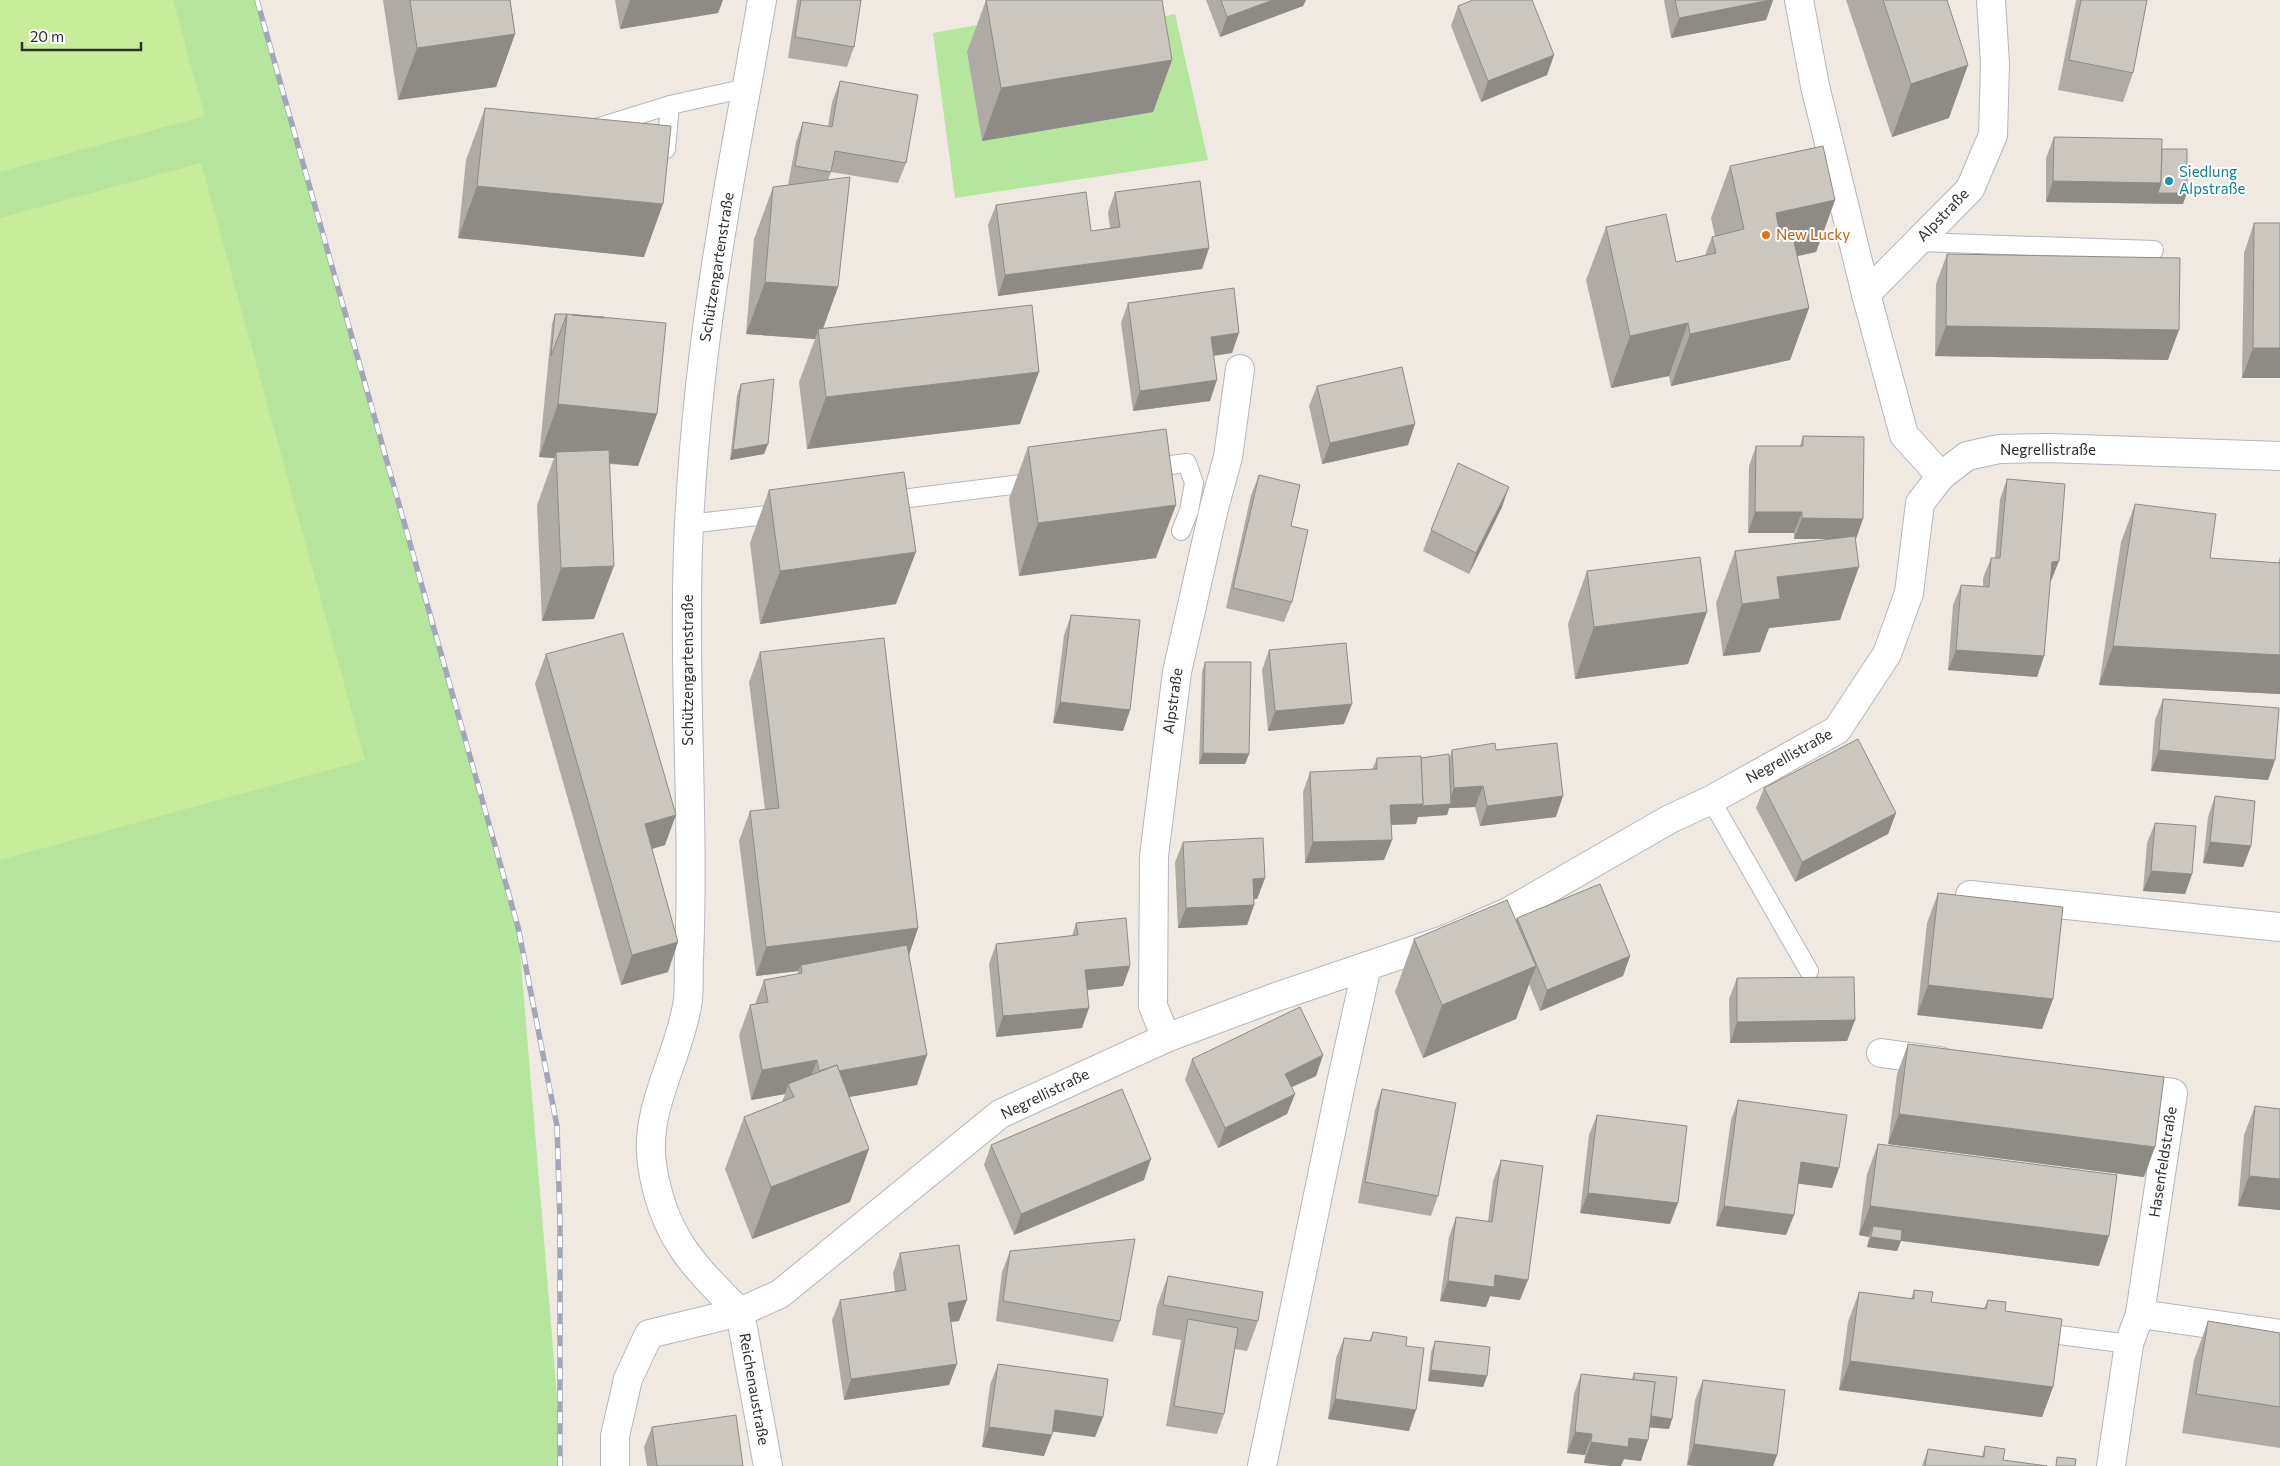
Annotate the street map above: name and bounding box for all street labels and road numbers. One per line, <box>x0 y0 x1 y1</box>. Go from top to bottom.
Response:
street label: Alpstraße <box>1913 184 1972 244</box>
street label: Schützengartenstraße <box>695 191 737 343</box>
street label: Negrellistraße <box>2000 440 2096 458</box>
street label: Schützengartenstraße <box>678 594 696 746</box>
street label: Alpstraße <box>1158 667 1186 735</box>
street label: Negrellistraße <box>1742 724 1835 786</box>
street label: Negrellistraße <box>997 1064 1092 1122</box>
street label: Hasenfeldstraße <box>2144 1105 2180 1219</box>
street label: Reichenaustraße <box>736 1331 774 1446</box>

